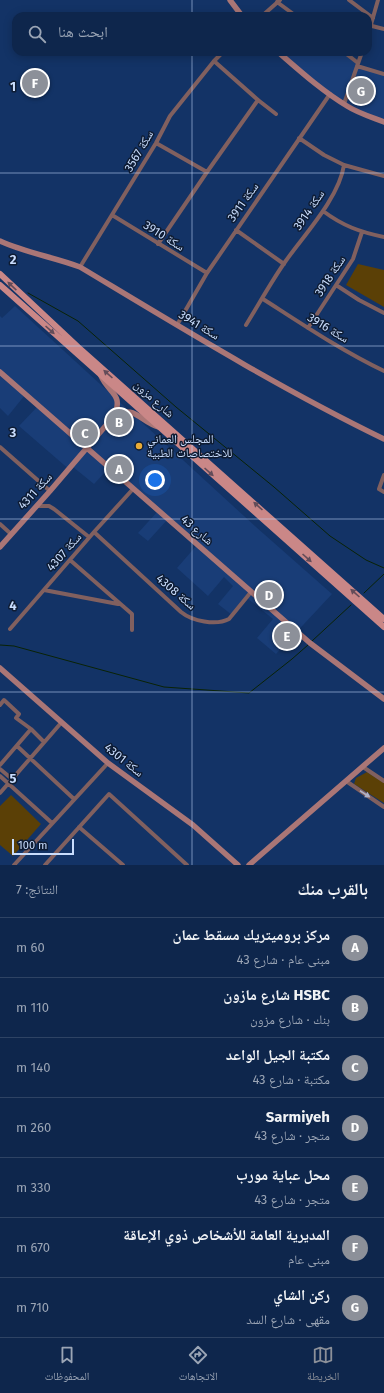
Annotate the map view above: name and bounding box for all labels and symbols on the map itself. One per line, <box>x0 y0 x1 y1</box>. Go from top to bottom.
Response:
pin: F <box>22 68 48 98</box>
pin: G <box>348 76 374 106</box>
text: 1 <box>10 79 16 94</box>
street label: سكة 3567 <box>122 128 156 174</box>
street label: سكة 3911 <box>225 180 261 224</box>
street label: سكة 3914 <box>290 187 328 233</box>
street label: سكة 3910 <box>141 218 187 254</box>
text: 2 <box>10 252 17 267</box>
street label: سكة 3918 <box>312 253 348 299</box>
one-way arrow <box>7 281 17 290</box>
street label: سكة 3941 <box>176 307 222 343</box>
street label: سكة 3916 <box>305 310 351 346</box>
one-way arrow <box>45 325 55 334</box>
one-way arrow <box>103 369 113 378</box>
street label: شارع مزون <box>130 377 177 421</box>
pin: B <box>106 407 132 437</box>
pin: C <box>72 418 98 448</box>
text: 3 <box>9 425 17 440</box>
place label: المجلس العماني للاختصاصات الطبية <box>147 432 232 460</box>
marker: المجلس العماني للاختصاصات الطبية <box>134 441 144 451</box>
pin: A <box>106 454 132 484</box>
one-way arrow <box>204 468 215 477</box>
street label: سكة 4311 <box>15 470 55 512</box>
your location <box>145 470 165 490</box>
one-way arrow <box>252 502 263 511</box>
street label: شارع 43 <box>177 512 216 549</box>
street label: سكة 4307 <box>44 530 84 574</box>
one-way arrow <box>301 554 312 563</box>
street label: سكة 4308 <box>153 571 199 613</box>
pin: D <box>256 580 282 610</box>
one-way arrow <box>350 588 360 597</box>
text: 4 <box>9 598 17 613</box>
pin: E <box>274 621 300 651</box>
street label: سكة 4301 <box>102 740 146 780</box>
text: 5 <box>10 771 17 786</box>
one-way arrow <box>360 790 370 798</box>
scale bar <box>12 837 74 856</box>

